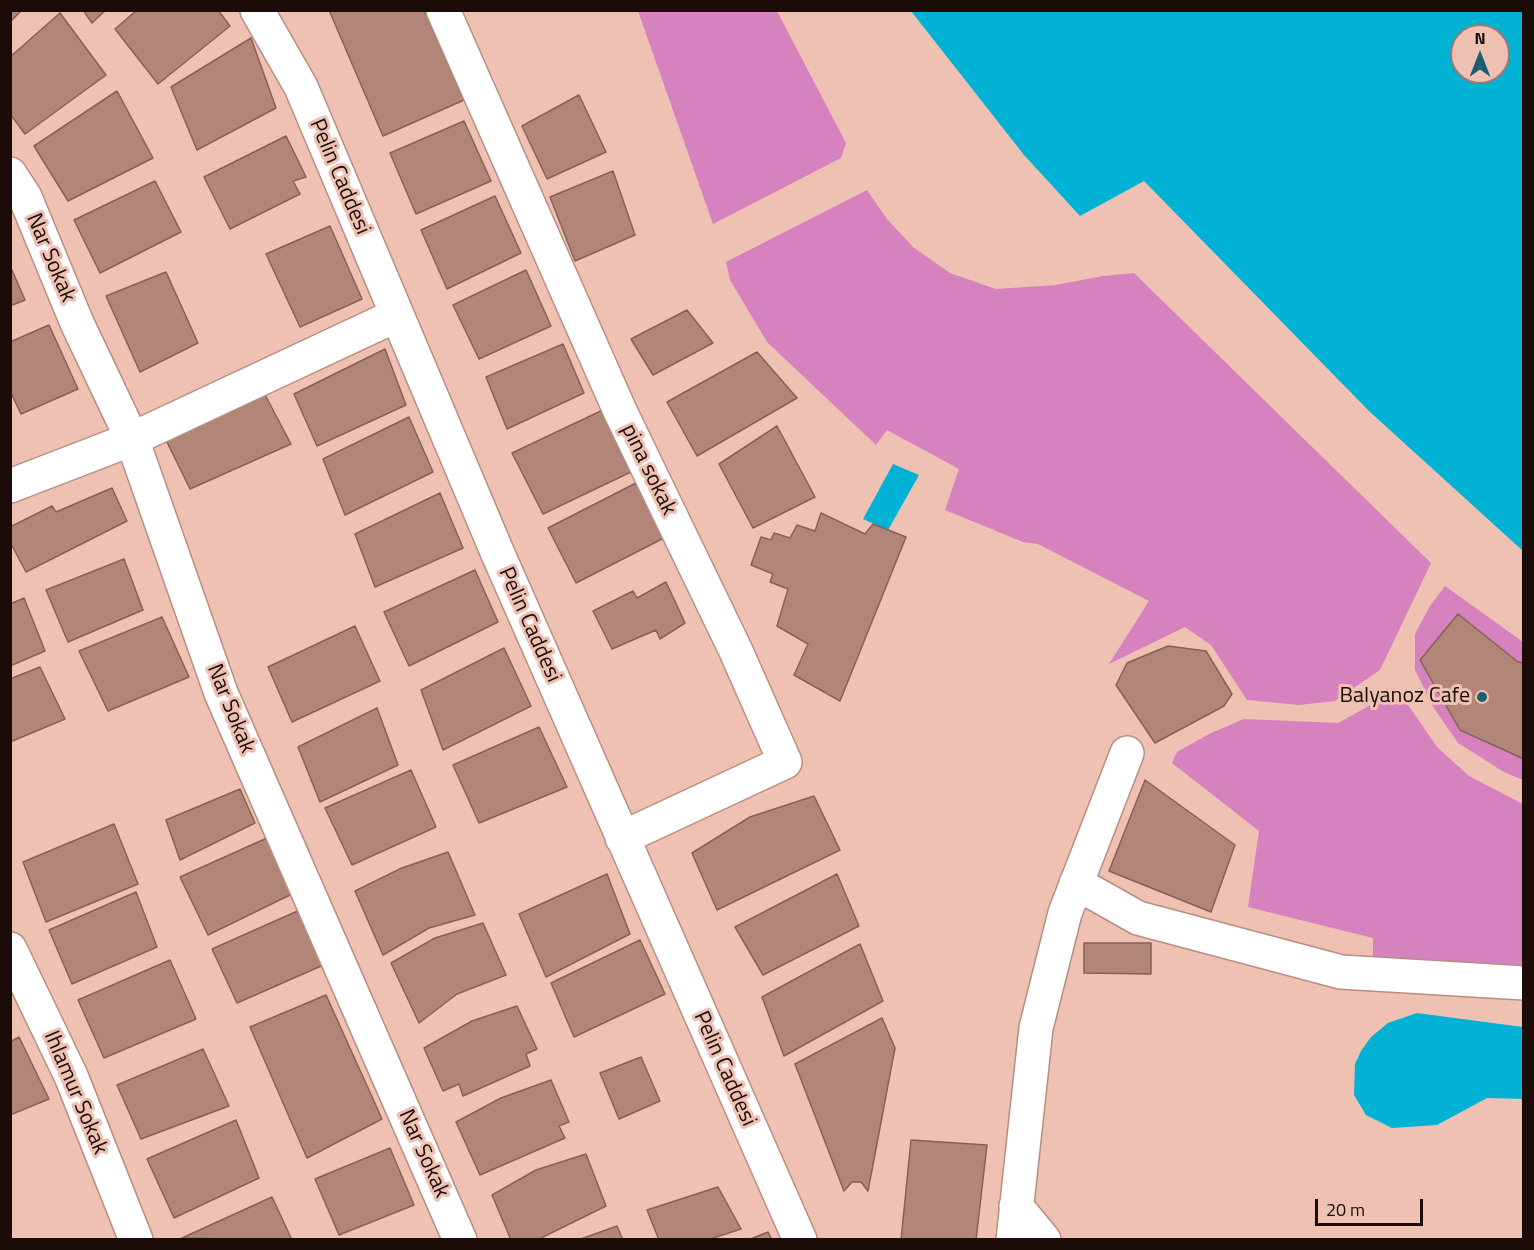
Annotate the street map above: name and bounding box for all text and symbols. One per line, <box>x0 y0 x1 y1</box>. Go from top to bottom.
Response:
north arrow <box>1450 24 1510 84</box>
text: N <box>1474 26 1486 50</box>
street label: Pelin Caddesi <box>303 115 375 239</box>
street label: Nar Sokak <box>20 210 80 306</box>
street label: pina sokak <box>615 420 681 520</box>
street label: Pelin Caddesi <box>492 563 566 687</box>
street label: Nar Sokak <box>200 661 260 757</box>
place label: Balyanoz Cafe <box>1339 684 1470 710</box>
marker: Balyanoz Cafe <box>1475 690 1489 704</box>
street label: Pelin Caddesi <box>687 1007 761 1131</box>
street label: Ihlamur Sokak <box>37 1027 113 1159</box>
street label: Nar Sokak <box>392 1106 454 1202</box>
scale bar <box>1318 1187 1426 1225</box>
text: 20 m <box>1326 1196 1365 1223</box>

